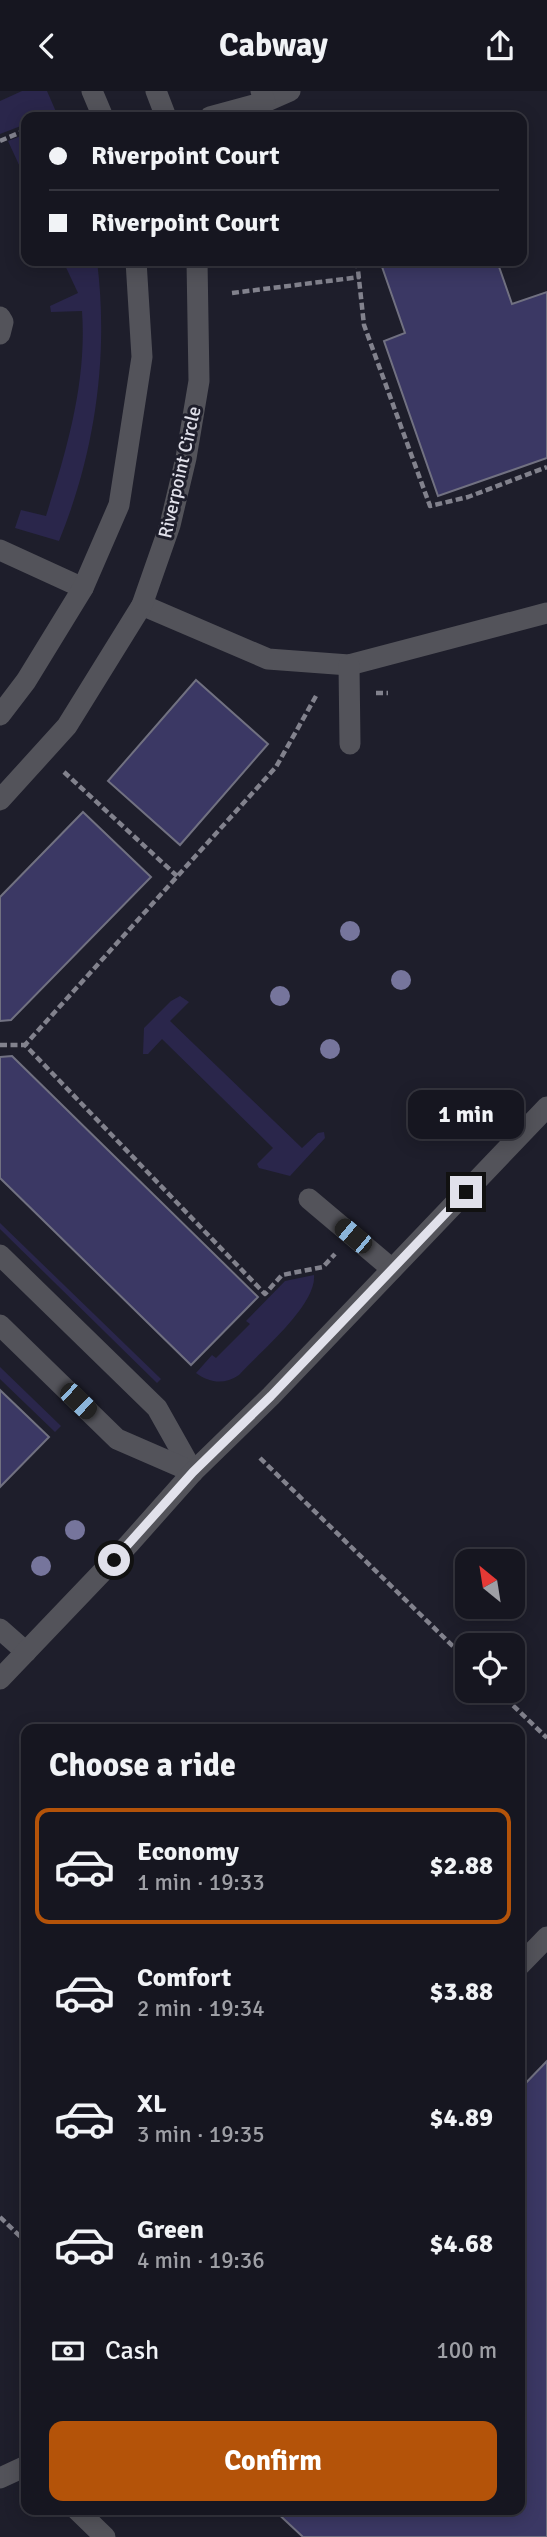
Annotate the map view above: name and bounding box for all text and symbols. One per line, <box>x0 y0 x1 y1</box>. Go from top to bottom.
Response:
text: Cabway <box>219 26 328 65</box>
icon: back <box>28 27 66 65</box>
icon: share <box>481 27 519 65</box>
text: Riverpoint Court <box>91 140 280 172</box>
text: Riverpoint Court <box>91 207 280 239</box>
street label: Riverpoint Circle <box>153 404 207 541</box>
callout: 1 min <box>408 1091 524 1139</box>
text: 1 min <box>438 1100 494 1129</box>
route end <box>450 1176 482 1208</box>
car <box>331 1214 376 1258</box>
car <box>56 1379 101 1423</box>
route start <box>98 1544 130 1576</box>
north arrow <box>455 1549 525 1619</box>
map controls <box>455 1549 525 1703</box>
button: locate <box>455 1633 525 1703</box>
text: Choose a ride <box>49 1746 236 1785</box>
icon: car <box>53 1835 116 1898</box>
text: Economy <box>137 1836 239 1868</box>
text: $2.88 <box>429 1850 493 1882</box>
text: 1 min · 19:33 <box>137 1868 265 1897</box>
icon: car <box>53 1961 116 2024</box>
text: Comfort <box>137 1962 231 1994</box>
text: $3.88 <box>429 1976 493 2008</box>
text: 2 min · 19:34 <box>137 1994 265 2023</box>
icon: car <box>53 2087 116 2150</box>
text: XL <box>137 2088 167 2120</box>
text: $4.89 <box>429 2102 493 2134</box>
text: 3 min · 19:35 <box>137 2120 265 2149</box>
icon: car <box>53 2213 116 2276</box>
text: Green <box>137 2214 204 2246</box>
text: $4.68 <box>429 2228 493 2260</box>
text: 4 min · 19:36 <box>137 2246 265 2275</box>
icon: cash <box>49 2332 87 2370</box>
text: Cash <box>105 2335 159 2367</box>
text: 100 m <box>436 2336 497 2365</box>
button: Confirm <box>49 2421 497 2501</box>

